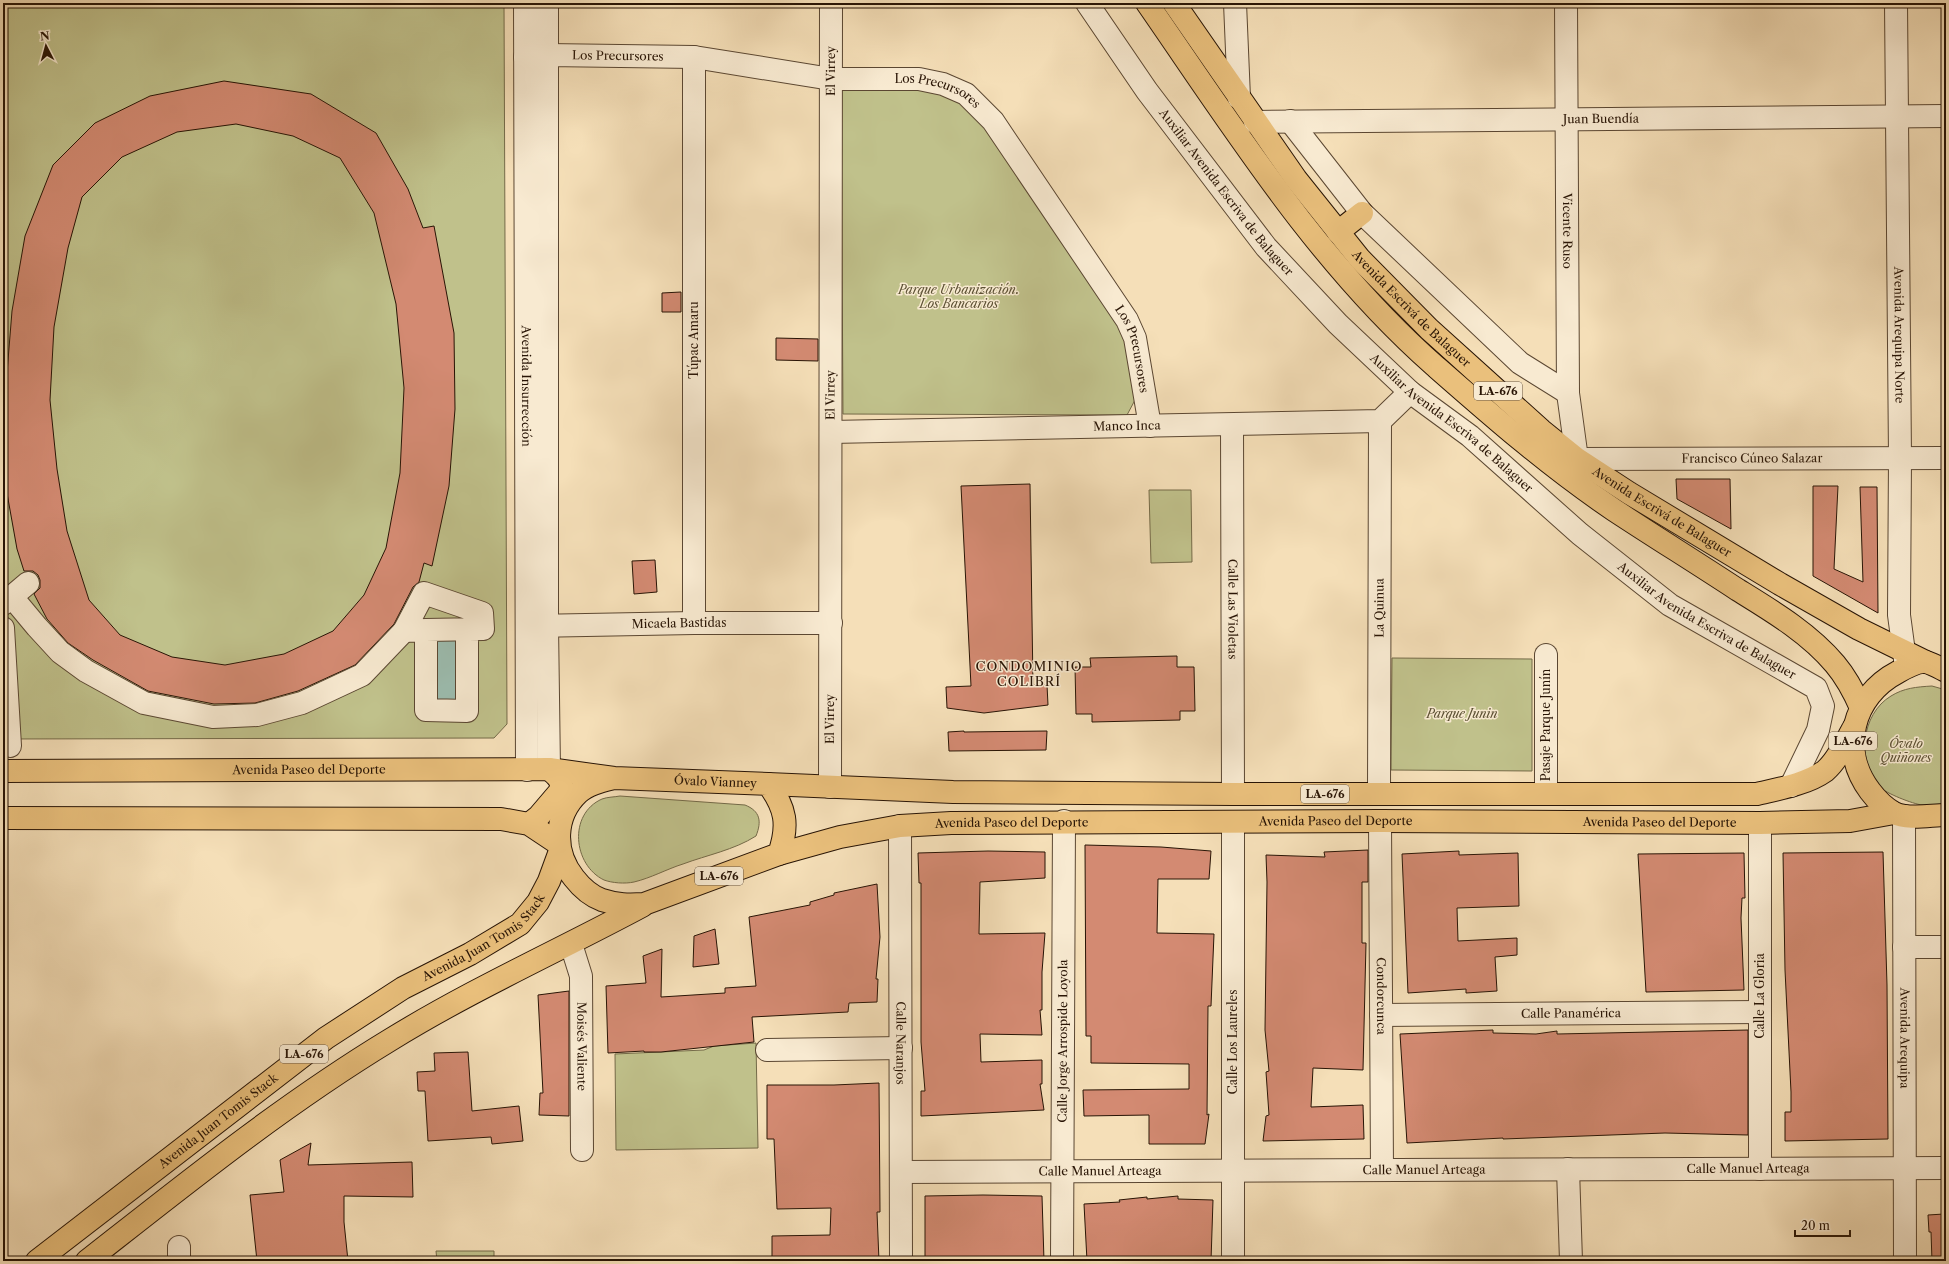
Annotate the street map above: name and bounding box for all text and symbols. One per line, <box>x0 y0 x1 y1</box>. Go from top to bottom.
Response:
north arrow <box>26 26 66 66</box>
text: N <box>39 29 51 44</box>
street label: El Virrey <box>823 46 838 96</box>
street label: Los Precursores <box>572 47 664 64</box>
street label: Los Precursores <box>894 71 984 111</box>
street label: Auxiliar Avenida Escriva de Balaguer <box>1156 105 1297 278</box>
street label: Juan Buendía <box>1561 111 1640 126</box>
street label: Vicente Ruso <box>1560 192 1575 269</box>
street label: Avenida Escrivá de Balaguer <box>1348 246 1474 370</box>
street label: Avenida Arequipa Norte <box>1891 265 1908 404</box>
park label: Parque Urbanización. Los Bancarios <box>897 282 1020 311</box>
street label: Túpac Amaru <box>686 301 701 379</box>
street label: Los Precursores <box>1112 302 1152 394</box>
street label: Avenida Insurrección <box>519 324 534 447</box>
street label: Auxiliar Avenida Escriva de Balaguer <box>1366 350 1536 495</box>
street label: El Virrey <box>822 370 838 420</box>
road number: LA-676 <box>1474 382 1522 400</box>
street label: Manco Inca <box>1093 417 1161 434</box>
street label: Francisco Cúneo Salazar <box>1681 450 1823 466</box>
street label: Avenida Escrivá de Balaguer <box>1589 463 1734 560</box>
street label: Auxiliar Avenida Escriva de Balaguer <box>1614 558 1799 682</box>
street label: Calle Las Violetas <box>1225 559 1241 659</box>
street label: La Quinua <box>1371 578 1387 638</box>
street label: Micaela Bastidas <box>631 615 726 631</box>
district label: CONDOMINIO COLIBRÍ <box>976 658 1082 689</box>
street label: Pasaje Parque Junín <box>1538 668 1553 781</box>
street label: El Virrey <box>822 694 837 744</box>
park label: Parque Junin <box>1426 706 1497 721</box>
road number: LA-676 <box>1829 732 1877 750</box>
park label: Óvalo Quiñones <box>1880 735 1932 765</box>
street label: Avenida Paseo del Deporte <box>231 762 386 777</box>
street label: Óvalo Vianney <box>674 771 757 791</box>
road number: LA-676 <box>1301 785 1349 803</box>
street label: Avenida Paseo del Deporte <box>1258 813 1413 829</box>
street label: Avenida Paseo del Deporte <box>933 814 1089 831</box>
street label: Avenida Paseo del Deporte <box>1582 814 1737 830</box>
road number: LA-676 <box>695 867 743 885</box>
street label: Avenida Juan Tomis Stack <box>419 891 548 984</box>
street label: Calle La Gloria <box>1752 953 1767 1039</box>
street label: Condorcunca <box>1374 957 1389 1035</box>
street label: Calle Jorge Arrospide Loyola <box>1055 959 1070 1123</box>
street label: Avenida Arequipa <box>1897 986 1913 1089</box>
street label: Calle Los Laureles <box>1225 990 1240 1094</box>
street label: Calle Naranjos <box>893 1001 909 1085</box>
street label: Moisés Valiente <box>574 1002 590 1091</box>
street label: Calle Panamérica <box>1521 1005 1622 1021</box>
road number: LA-676 <box>280 1045 328 1063</box>
street label: Avenida Juan Tomis Stack <box>155 1069 282 1172</box>
street label: Calle Manuel Arteaga <box>1686 1161 1810 1176</box>
street label: Calle Manuel Arteaga <box>1362 1162 1486 1177</box>
street label: Calle Manuel Arteaga <box>1038 1163 1162 1178</box>
scale bar <box>1795 1212 1850 1238</box>
text: 20 m <box>1801 1218 1830 1233</box>

